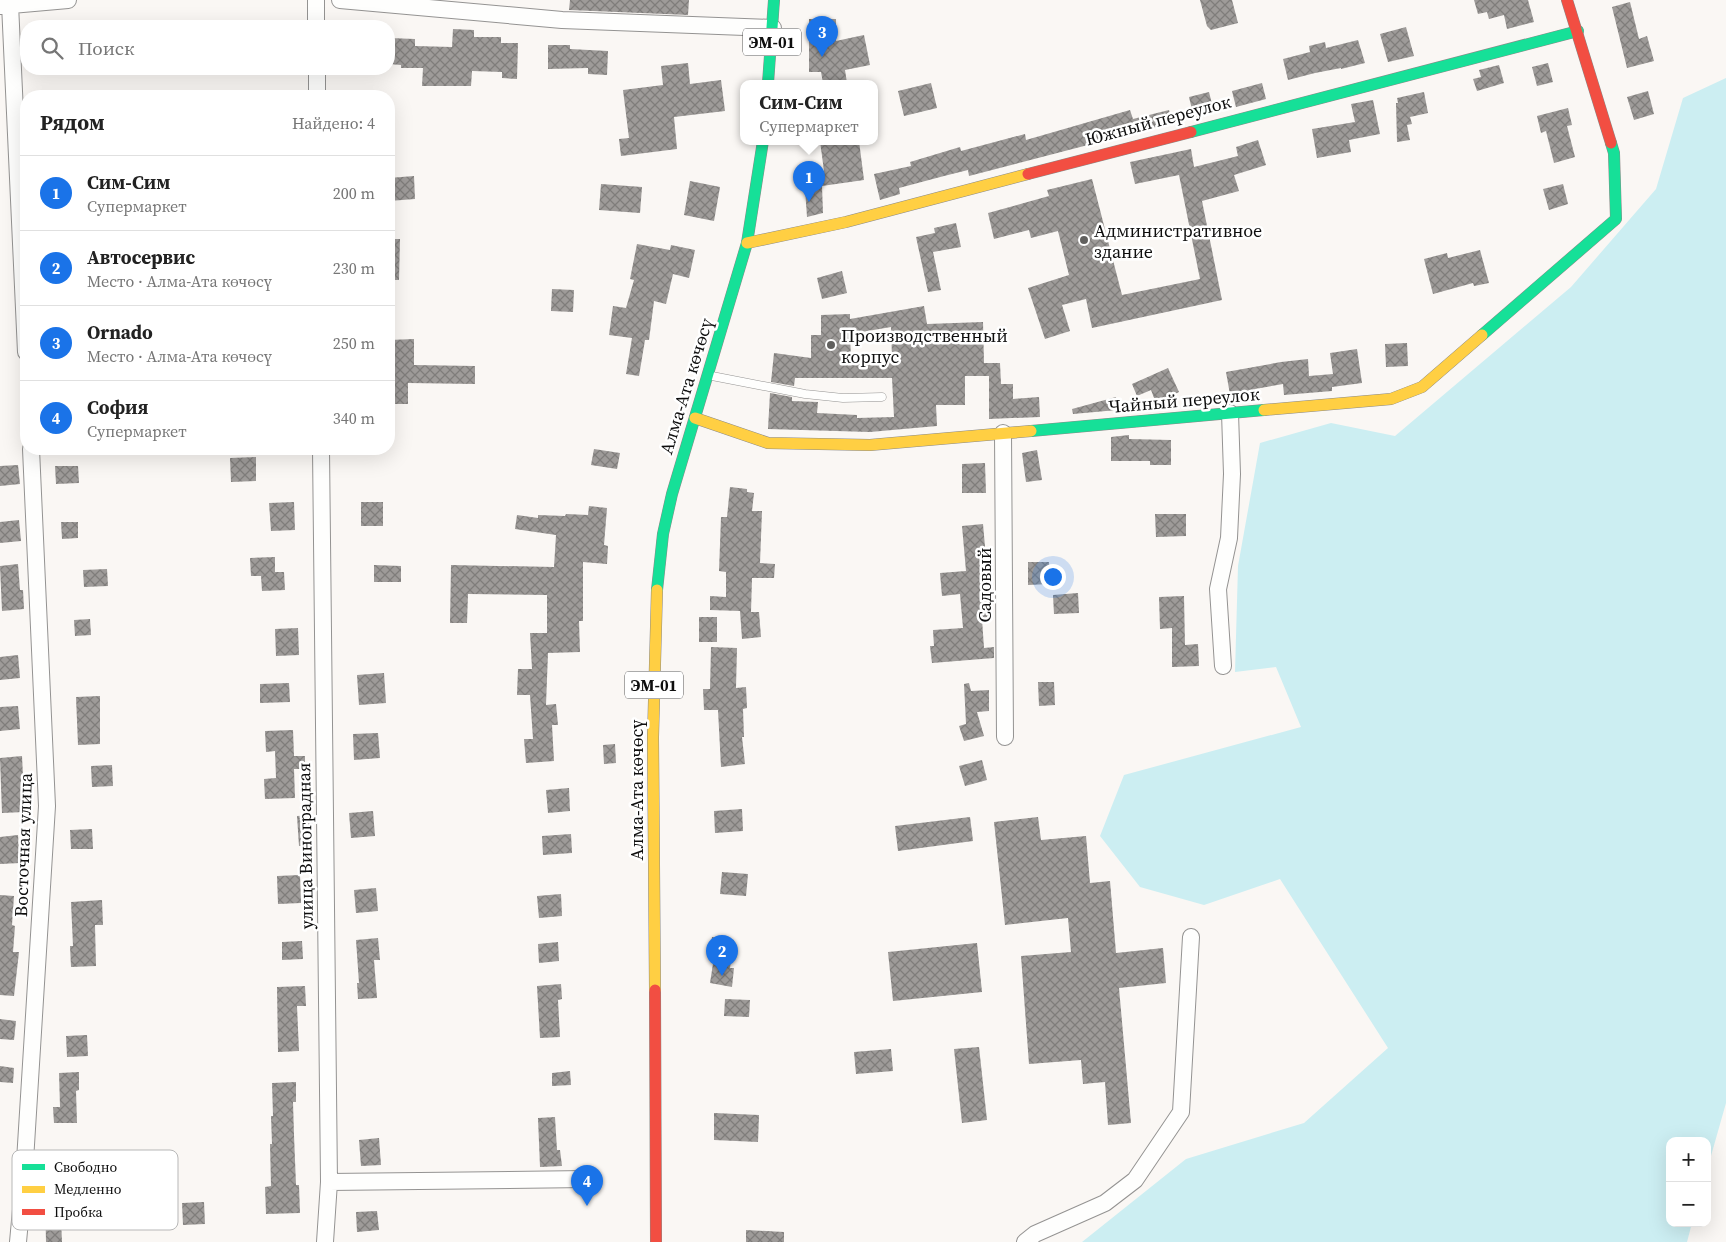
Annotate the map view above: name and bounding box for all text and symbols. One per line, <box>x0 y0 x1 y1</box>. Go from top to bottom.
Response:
pin: 3 <box>806 16 838 57</box>
search box <box>20 20 395 75</box>
road number: ЭМ-01 <box>743 28 801 56</box>
icon: search <box>38 34 66 62</box>
text: Поиск <box>78 35 135 61</box>
popup <box>740 80 878 145</box>
street label: Южный переулок <box>1082 88 1234 152</box>
text: Сим-Сим <box>759 89 843 115</box>
text: Рядом <box>40 108 105 137</box>
text: Найдено: 4 <box>292 112 375 134</box>
text: Супермаркет <box>759 115 859 137</box>
pin: 1 <box>793 161 825 202</box>
text: Сим-Сим <box>87 169 170 195</box>
text: 1 <box>52 182 60 204</box>
text: 200 m <box>333 182 375 204</box>
text: Супермаркет <box>87 195 187 217</box>
place label: Административное здание <box>1094 218 1262 264</box>
marker: Административное здание <box>1078 234 1090 246</box>
text: Автосервис <box>87 244 195 270</box>
text: 2 <box>52 257 60 279</box>
text: 230 m <box>333 257 375 279</box>
text: Место · Алма-Ата көчөсү <box>87 270 272 292</box>
street label: Алма-Ата көчөсү <box>653 314 719 457</box>
text: Ornado <box>87 319 153 345</box>
place label: Производственный корпус <box>841 323 1008 369</box>
text: 3 <box>52 332 60 354</box>
text: 250 m <box>333 332 375 354</box>
marker: Производственный корпус <box>825 339 837 351</box>
text: Место · Алма-Ата көчөсү <box>87 345 272 367</box>
street label: Чайный переулок <box>1107 381 1261 419</box>
text: София <box>87 394 148 420</box>
text: 4 <box>52 407 60 429</box>
text: 340 m <box>333 407 375 429</box>
text: Супермаркет <box>87 420 187 442</box>
street label: Садовый <box>972 547 997 623</box>
your location <box>1040 564 1066 590</box>
road number: ЭМ-01 <box>625 672 683 698</box>
street label: Алма-Ата көчөсү <box>624 719 649 861</box>
street label: улица Виноградная <box>291 762 319 930</box>
street label: Восточная улица <box>8 772 38 917</box>
pin: 2 <box>706 935 738 976</box>
map controls <box>1666 1137 1711 1227</box>
button: + <box>1666 1137 1711 1182</box>
legend <box>12 1150 178 1230</box>
text: Свободно <box>54 1157 117 1177</box>
pin: 4 <box>571 1165 603 1206</box>
text: Медленно <box>54 1179 122 1199</box>
button: − <box>1666 1182 1711 1227</box>
text: Пробка <box>54 1202 103 1222</box>

